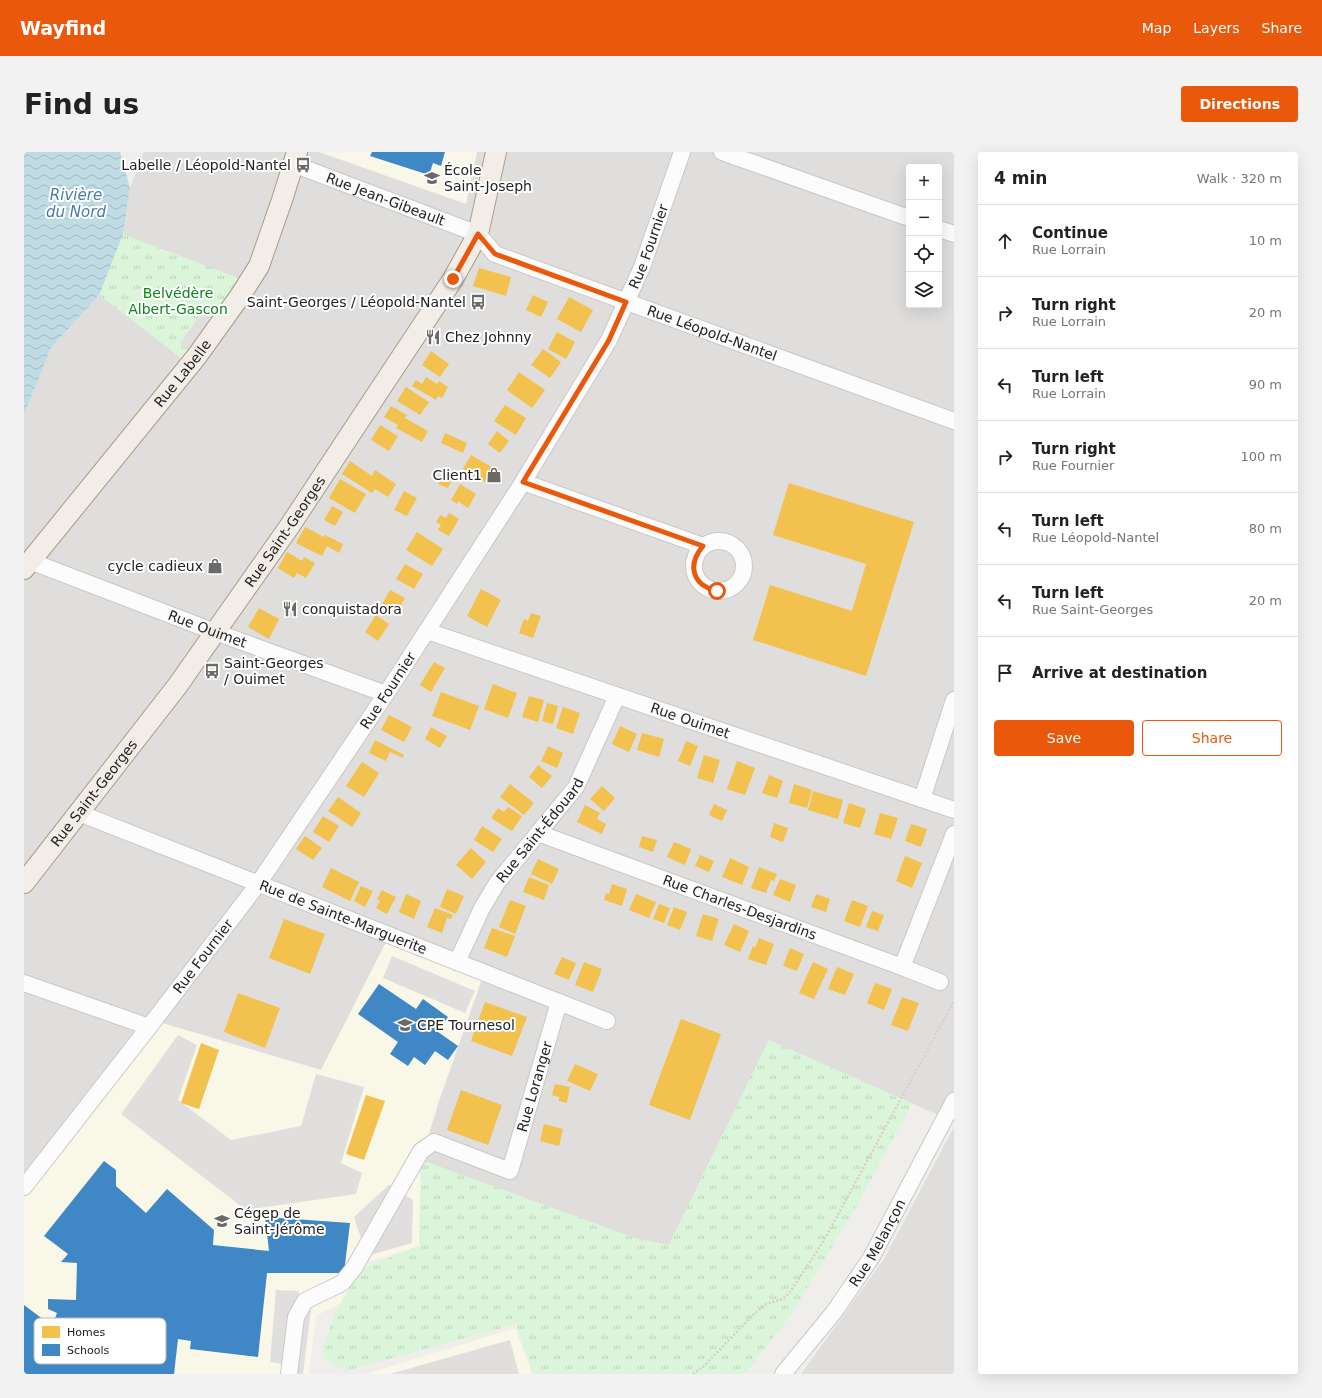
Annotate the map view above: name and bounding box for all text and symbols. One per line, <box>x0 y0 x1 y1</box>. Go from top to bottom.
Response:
text: Wayfind <box>20 17 106 39</box>
text: Map <box>1142 20 1171 36</box>
text: Layers <box>1193 20 1240 36</box>
text: Share <box>1262 20 1302 36</box>
button: Directions <box>1181 86 1298 122</box>
text: Find us <box>24 88 139 121</box>
bus stop icon: Labelle / Léopold-Nantel <box>294 156 312 174</box>
place label: Labelle / Léopold-Nantel <box>121 157 291 173</box>
place label: École Saint-Joseph <box>444 162 532 194</box>
map controls <box>906 164 942 308</box>
button: + <box>906 164 942 200</box>
text: 4 min <box>994 168 1047 188</box>
street label: Rue Jean-Gibeault <box>324 169 448 229</box>
school or university icon: École Saint-Joseph <box>423 169 441 187</box>
text: Walk · 320 m <box>1197 171 1282 186</box>
water label: Rivière du Nord <box>46 186 106 221</box>
button: − <box>906 200 942 236</box>
street label: Rue Fournier <box>625 202 671 291</box>
text: Continue <box>1032 224 1108 242</box>
icon: ahead <box>994 230 1016 252</box>
text: 10 m <box>1249 233 1282 248</box>
button: locate <box>906 236 942 272</box>
text: Rue Lorrain <box>1032 242 1106 257</box>
route end <box>444 270 462 288</box>
button: layers <box>906 272 942 308</box>
park label: Belvédère Albert-Gascon <box>128 285 228 317</box>
bus stop icon: Saint-Georges / Léopold-Nantel <box>469 293 487 311</box>
place label: Saint-Georges / Léopold-Nantel <box>247 294 466 310</box>
text: Turn right <box>1032 296 1116 314</box>
street label: Rue Léopold-Nantel <box>645 302 779 364</box>
icon: right <box>994 302 1016 324</box>
text: 20 m <box>1249 305 1282 320</box>
text: Rue Lorrain <box>1032 314 1106 329</box>
restaurant icon: Chez Johnny <box>424 328 442 346</box>
place label: Chez Johnny <box>445 329 532 345</box>
street label: Rue Labelle <box>151 336 214 410</box>
text: Turn left <box>1032 368 1104 386</box>
icon: left <box>994 374 1016 396</box>
text: 90 m <box>1249 377 1282 392</box>
text: Rue Lorrain <box>1032 386 1106 401</box>
text: Turn right <box>1032 440 1116 458</box>
icon: right <box>994 446 1016 468</box>
text: 100 m <box>1240 449 1282 464</box>
text: Rue Fournier <box>1032 458 1114 473</box>
shop icon: Client1 <box>485 466 503 484</box>
place label: Client1 <box>433 467 482 483</box>
street label: Rue Saint-Georges <box>241 473 328 590</box>
text: Turn left <box>1032 512 1104 530</box>
icon: left <box>994 518 1016 540</box>
text: 80 m <box>1249 521 1282 536</box>
text: Rue Léopold-Nantel <box>1032 530 1159 545</box>
shop icon: cycle cadieux <box>206 557 224 575</box>
place label: cycle cadieux <box>108 558 203 574</box>
route start <box>708 582 726 600</box>
text: Turn left <box>1032 584 1104 602</box>
icon: left <box>994 590 1016 612</box>
text: 20 m <box>1249 593 1282 608</box>
restaurant icon: conquistadora <box>281 600 299 618</box>
place label: conquistadora <box>302 601 402 617</box>
text: Rue Saint-Georges <box>1032 602 1153 617</box>
street label: Rue Ouimet <box>166 607 249 651</box>
street label: Rue Fournier <box>357 649 419 732</box>
place label: Saint-Georges / Ouimet <box>224 655 324 687</box>
bus stop icon: Saint-Georges / Ouimet <box>203 662 221 680</box>
icon: arrive <box>994 662 1016 684</box>
text: Arrive at destination <box>1032 664 1207 682</box>
street label: Rue Ouimet <box>649 700 732 741</box>
button: Save <box>994 720 1134 756</box>
button: Share <box>1142 720 1282 756</box>
street label: Rue Saint-Georges <box>48 736 140 850</box>
street label: Rue Saint-Édouard <box>493 775 587 886</box>
street label: Rue Charles-Desjardins <box>661 872 819 943</box>
street label: Rue de Sainte-Marguerite <box>257 877 429 957</box>
street label: Rue Fournier <box>170 916 236 996</box>
school or university icon: CPE Tournesol <box>396 1016 414 1034</box>
place label: CPE Tournesol <box>417 1017 515 1033</box>
street label: Rue Loranger <box>514 1039 555 1134</box>
street label: Rue Melançon <box>846 1196 909 1290</box>
place label: Cégep de Saint-Jérôme <box>234 1205 325 1237</box>
school or university icon: Cégep de Saint-Jérôme <box>213 1212 231 1230</box>
legend <box>34 1318 166 1364</box>
text: Homes <box>67 1326 105 1339</box>
text: Schools <box>67 1344 110 1357</box>

